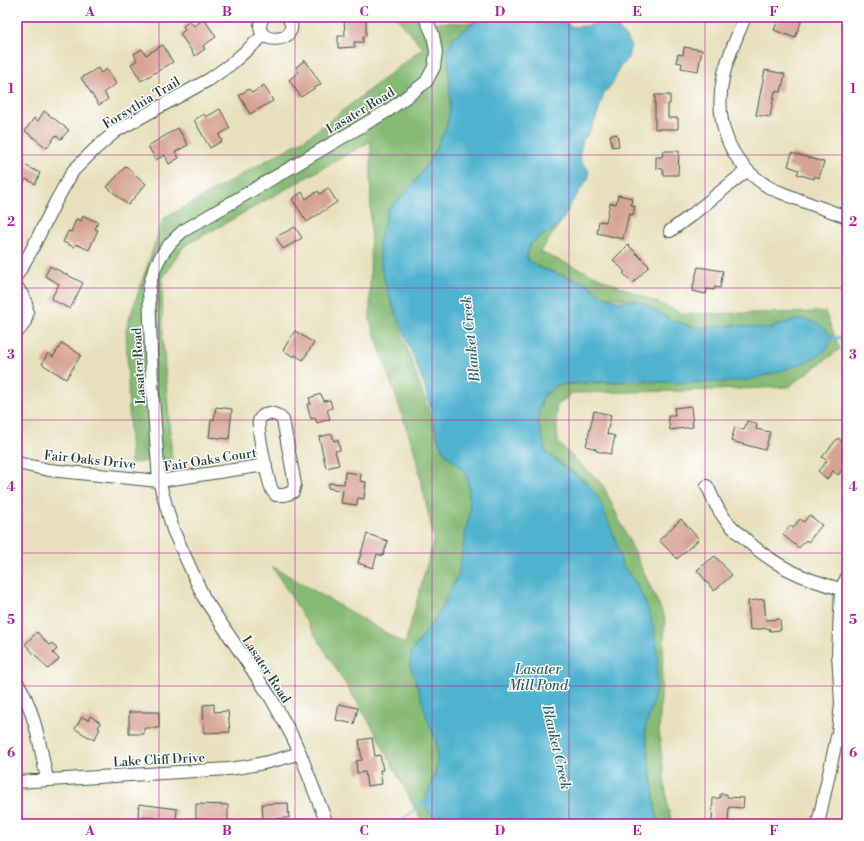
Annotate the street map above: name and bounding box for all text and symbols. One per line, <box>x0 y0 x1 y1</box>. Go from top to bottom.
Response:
text: A <box>84 4 95 20</box>
text: B <box>222 4 232 20</box>
text: C <box>359 4 369 20</box>
text: D <box>495 4 505 20</box>
text: E <box>632 4 642 20</box>
text: F <box>769 4 779 20</box>
street label: Forsythia Trail <box>100 73 183 132</box>
text: 1 <box>8 81 15 97</box>
text: 1 <box>850 81 857 97</box>
street label: Lasater Road <box>323 84 398 138</box>
text: 2 <box>7 214 15 230</box>
text: 2 <box>849 214 857 230</box>
water label: Blanket Creek <box>458 295 485 384</box>
street label: Lasater Road <box>129 326 149 405</box>
text: 3 <box>7 347 15 363</box>
text: 3 <box>849 347 857 363</box>
street label: Fair Oaks Court <box>163 445 258 475</box>
street label: Fair Oaks Drive <box>43 447 137 473</box>
text: 4 <box>7 479 16 495</box>
text: 4 <box>849 479 858 495</box>
text: 5 <box>7 612 15 628</box>
text: 5 <box>849 612 857 628</box>
street label: Lasater Road <box>238 633 294 707</box>
water label: Lasater Mill Pond <box>508 661 569 695</box>
water label: Blanket Creek <box>537 702 575 791</box>
text: 6 <box>7 745 15 761</box>
text: 6 <box>849 745 857 761</box>
street label: Lake Cliff Drive <box>113 750 206 770</box>
text: A <box>84 823 95 839</box>
text: B <box>222 823 232 839</box>
text: C <box>359 823 369 839</box>
text: D <box>495 823 505 839</box>
text: E <box>632 823 642 839</box>
text: F <box>769 823 779 839</box>

